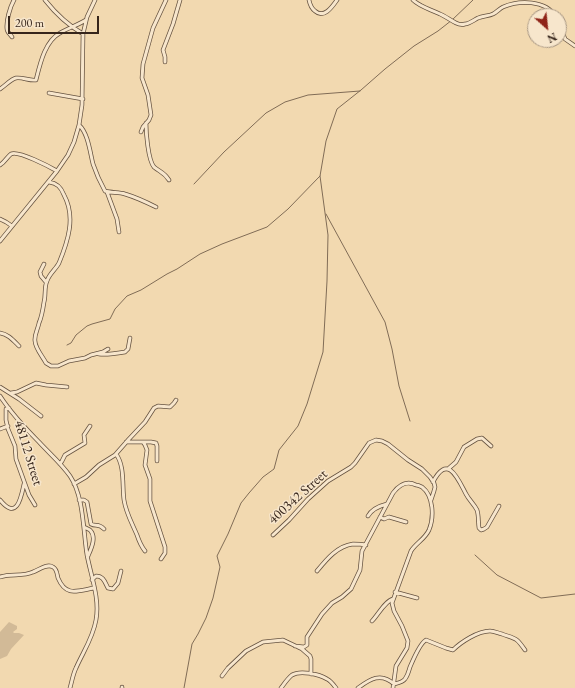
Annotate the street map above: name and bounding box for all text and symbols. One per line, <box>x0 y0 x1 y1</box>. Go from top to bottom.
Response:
scale bar <box>10 8 101 34</box>
north arrow <box>527 8 567 48</box>
text: 200 m <box>15 15 44 31</box>
text: N <box>545 30 559 46</box>
street label: 48112 Street <box>10 418 46 488</box>
street label: 400342 Street <box>265 466 331 528</box>

